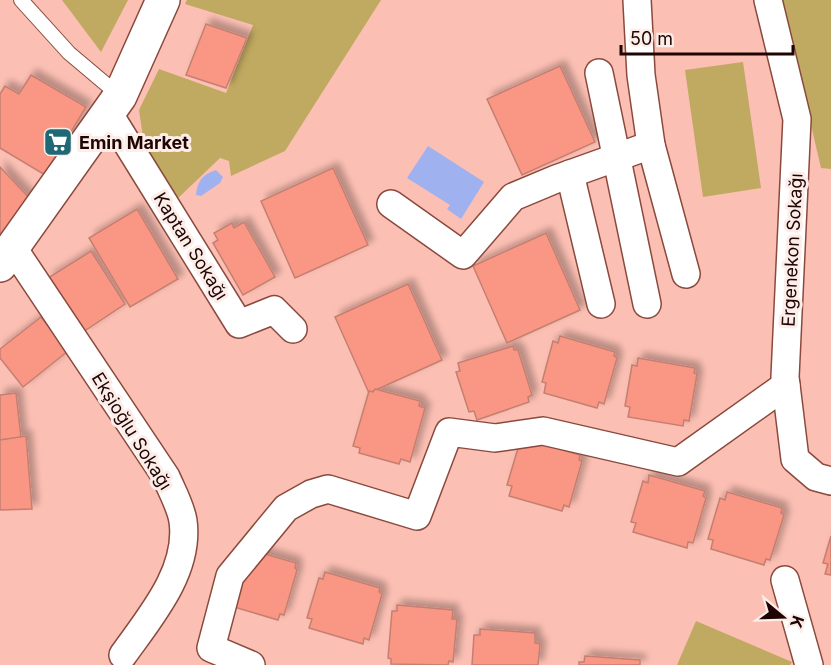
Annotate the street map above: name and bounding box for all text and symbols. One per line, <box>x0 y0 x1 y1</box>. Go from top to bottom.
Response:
scale bar <box>621 18 794 56</box>
text: 50 m <box>630 28 673 49</box>
supermarket icon: Emin Market <box>42 126 74 158</box>
place label: Emin Market <box>79 132 189 153</box>
street label: Ergenekon Sokağı <box>777 173 807 327</box>
street label: Kaptan Sokağı <box>150 188 232 304</box>
street label: Ekşioğlu Sokağı <box>88 369 176 493</box>
north arrow <box>753 587 813 647</box>
text: K <box>786 613 809 631</box>

